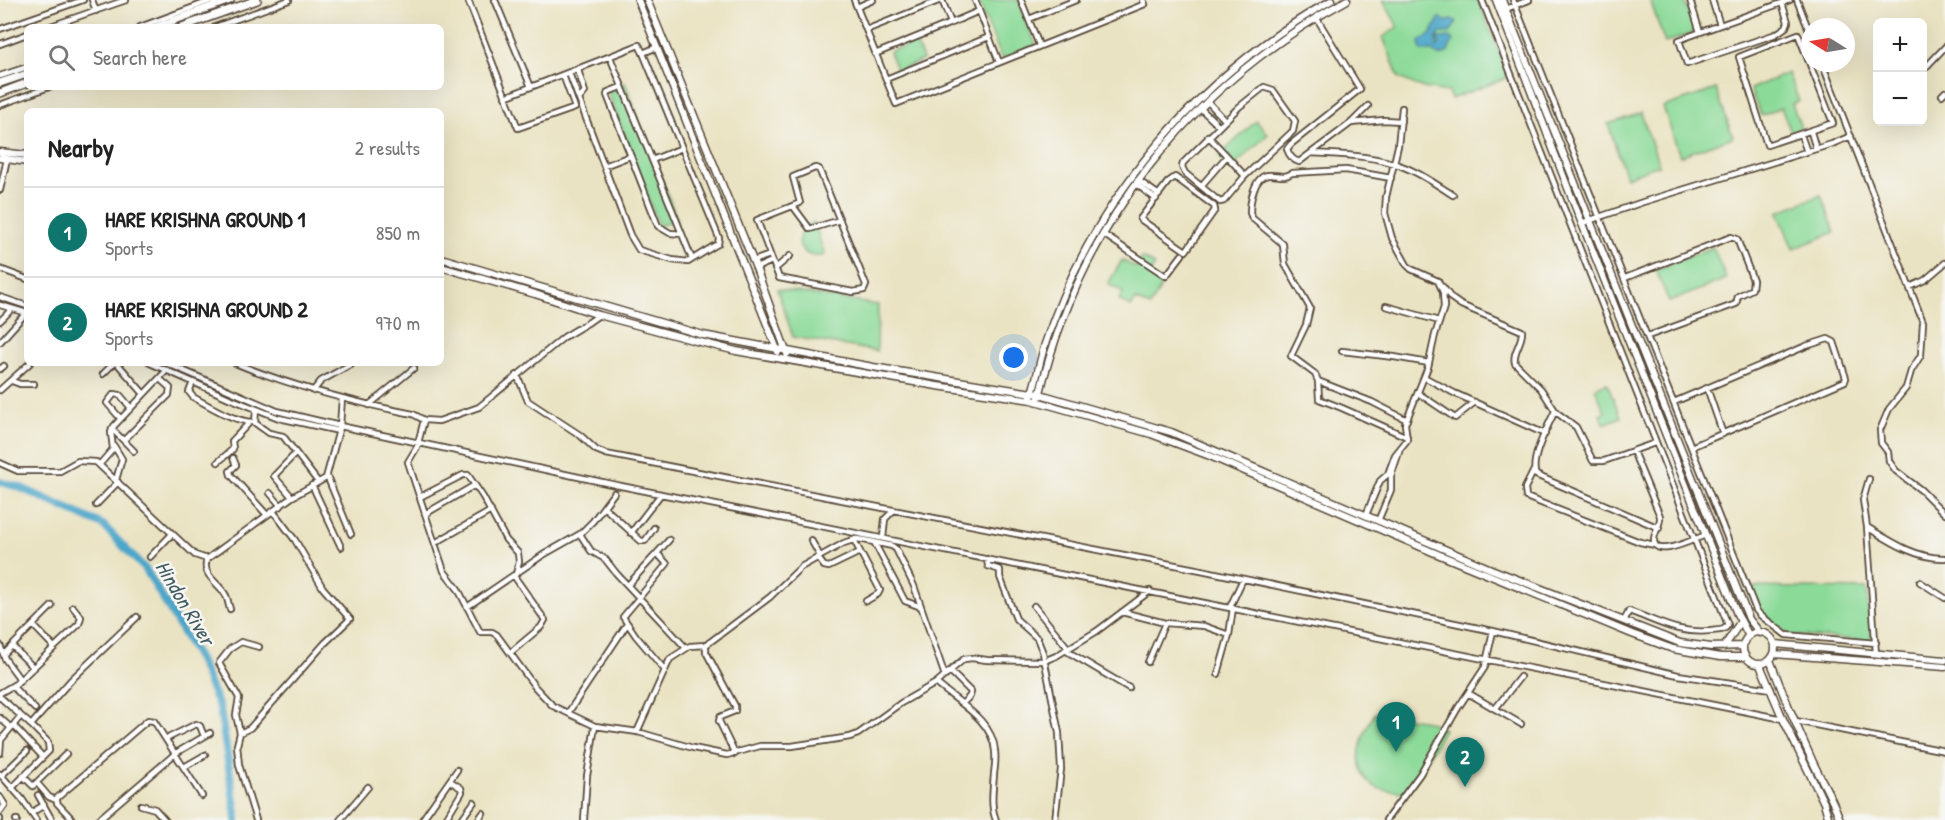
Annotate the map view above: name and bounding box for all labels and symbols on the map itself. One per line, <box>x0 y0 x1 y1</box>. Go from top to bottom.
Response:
north arrow <box>1801 18 1855 72</box>
your location <box>999 343 1028 372</box>
water label: Hindon River <box>149 555 224 653</box>
pin: 1 <box>1376 702 1416 752</box>
pin: 2 <box>1446 738 1484 787</box>

